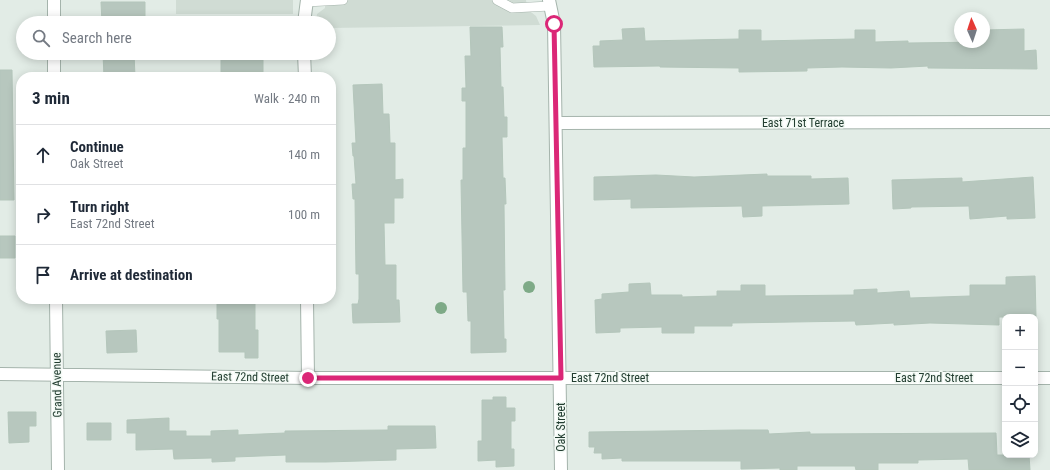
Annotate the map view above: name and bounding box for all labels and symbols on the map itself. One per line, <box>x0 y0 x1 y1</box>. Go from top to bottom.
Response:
north arrow <box>954 12 990 48</box>
route start <box>545 15 563 33</box>
street label: East 71st Terrace <box>762 116 844 130</box>
street label: Grand Avenue <box>49 352 65 418</box>
street label: East 72nd Street <box>211 369 290 385</box>
route end <box>299 369 317 387</box>
street label: East 72nd Street <box>571 371 649 385</box>
street label: East 72nd Street <box>895 371 973 385</box>
street label: Oak Street <box>554 402 568 452</box>

